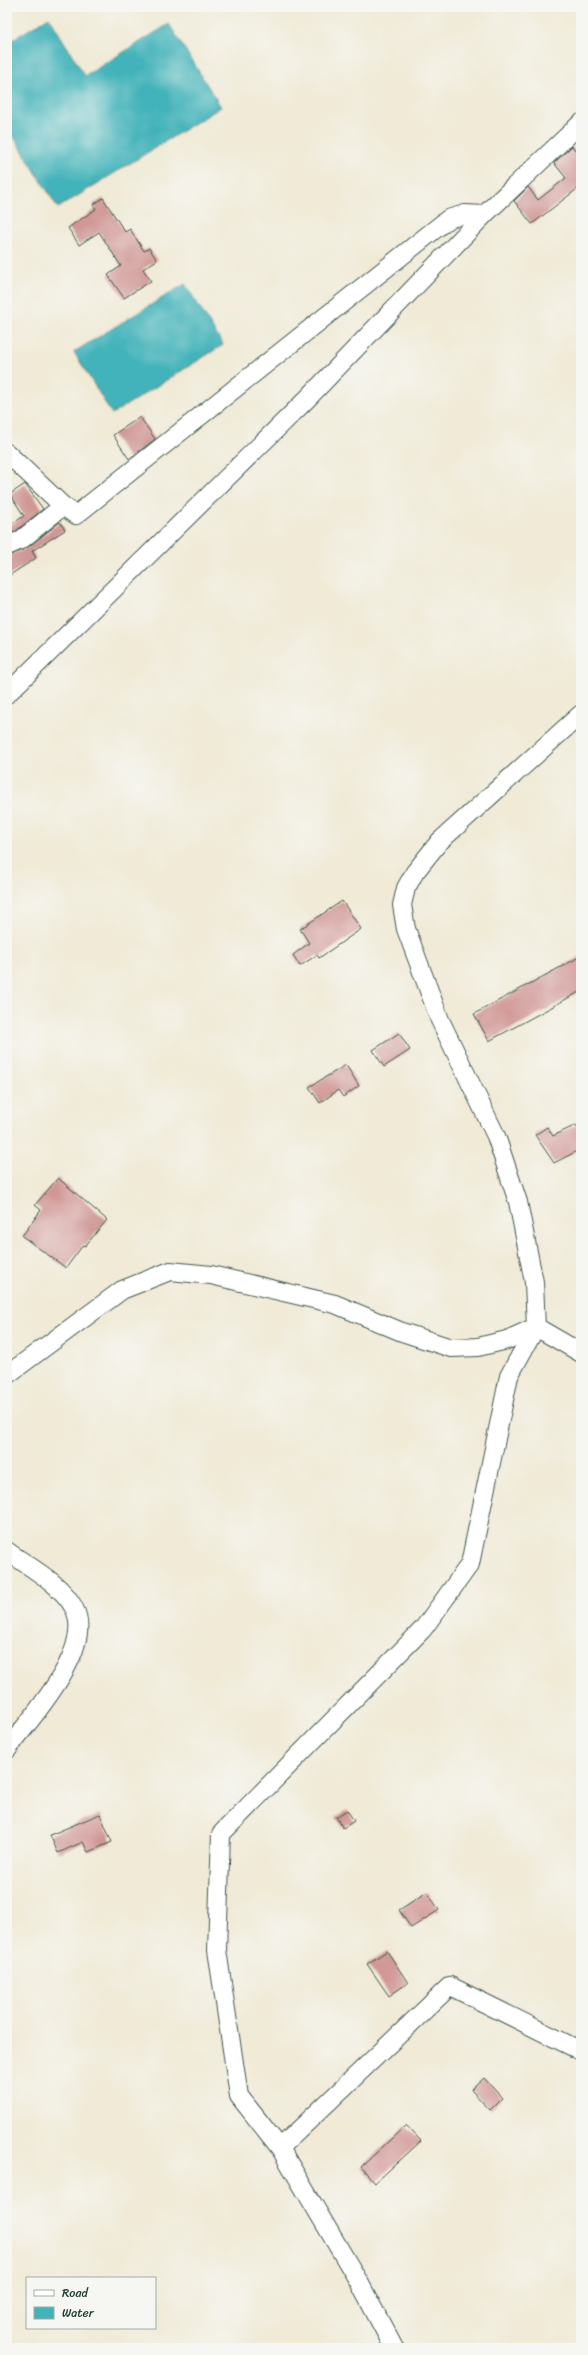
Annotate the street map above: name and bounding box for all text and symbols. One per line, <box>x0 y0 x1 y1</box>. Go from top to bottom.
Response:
legend <box>26 2277 156 2329</box>
text: Road <box>62 2282 89 2304</box>
text: Water <box>62 2302 95 2324</box>

